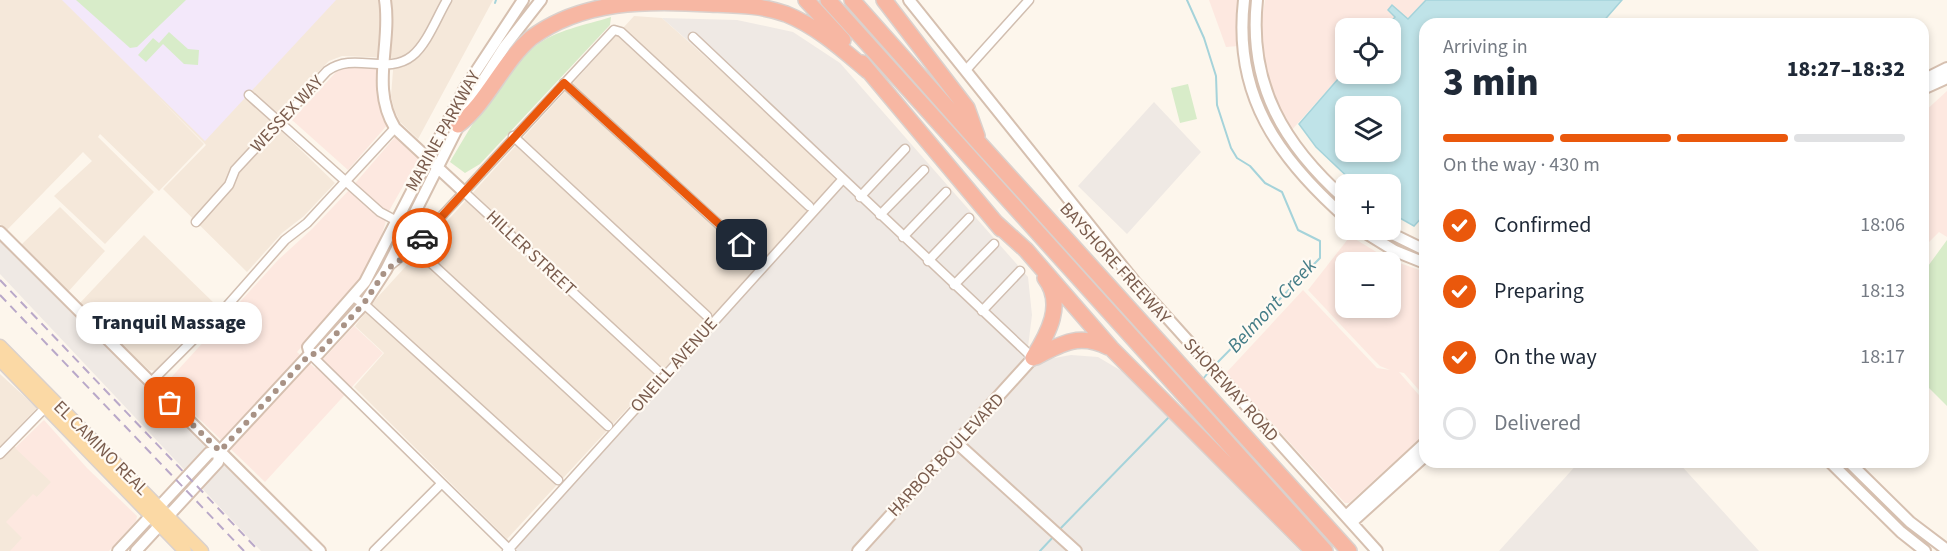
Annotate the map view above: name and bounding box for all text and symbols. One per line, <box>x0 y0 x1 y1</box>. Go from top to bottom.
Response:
map controls <box>1335 18 1401 318</box>
button: locate <box>1335 18 1401 84</box>
text: Arriving in <box>1443 33 1528 61</box>
text: 18:27–18:32 <box>1787 53 1905 85</box>
text: 3 min <box>1443 55 1539 111</box>
street label: MARINE PARKWAY <box>399 66 487 196</box>
street label: WESSEX WAY <box>245 70 330 158</box>
button: layers <box>1335 96 1401 162</box>
text: On the way · 430 m <box>1443 151 1600 179</box>
button: + <box>1335 174 1401 240</box>
street label: BAYSHORE FREEWAY <box>1054 197 1177 329</box>
street label: HILLER STREET <box>480 205 582 302</box>
courier <box>392 208 452 268</box>
icon: check <box>1443 209 1476 242</box>
text: Confirmed <box>1494 209 1591 241</box>
text: 18:06 <box>1860 211 1905 239</box>
pin <box>716 219 767 270</box>
icon: car <box>406 222 439 255</box>
icon: home <box>725 228 758 261</box>
water label: Belmont Creek <box>1221 252 1323 359</box>
button: − <box>1335 252 1401 318</box>
icon: check <box>1443 275 1476 308</box>
text: Preparing <box>1494 275 1584 307</box>
text: 18:13 <box>1860 277 1905 305</box>
callout: Tranquil Massage <box>77 301 263 343</box>
text: Tranquil Massage <box>92 309 246 337</box>
street label: ONEILL AVENUE <box>625 312 723 418</box>
street label: SHOREWAY ROAD <box>1178 333 1284 447</box>
icon: check <box>1443 341 1476 374</box>
text: On the way <box>1494 341 1597 373</box>
text: 18:17 <box>1860 343 1905 371</box>
pin <box>144 377 195 428</box>
icon: bag <box>153 386 186 419</box>
street label: HARBOR BOULEVARD <box>882 388 1010 522</box>
street label: EL CAMINO REAL <box>48 395 154 501</box>
text: Delivered <box>1494 407 1581 439</box>

